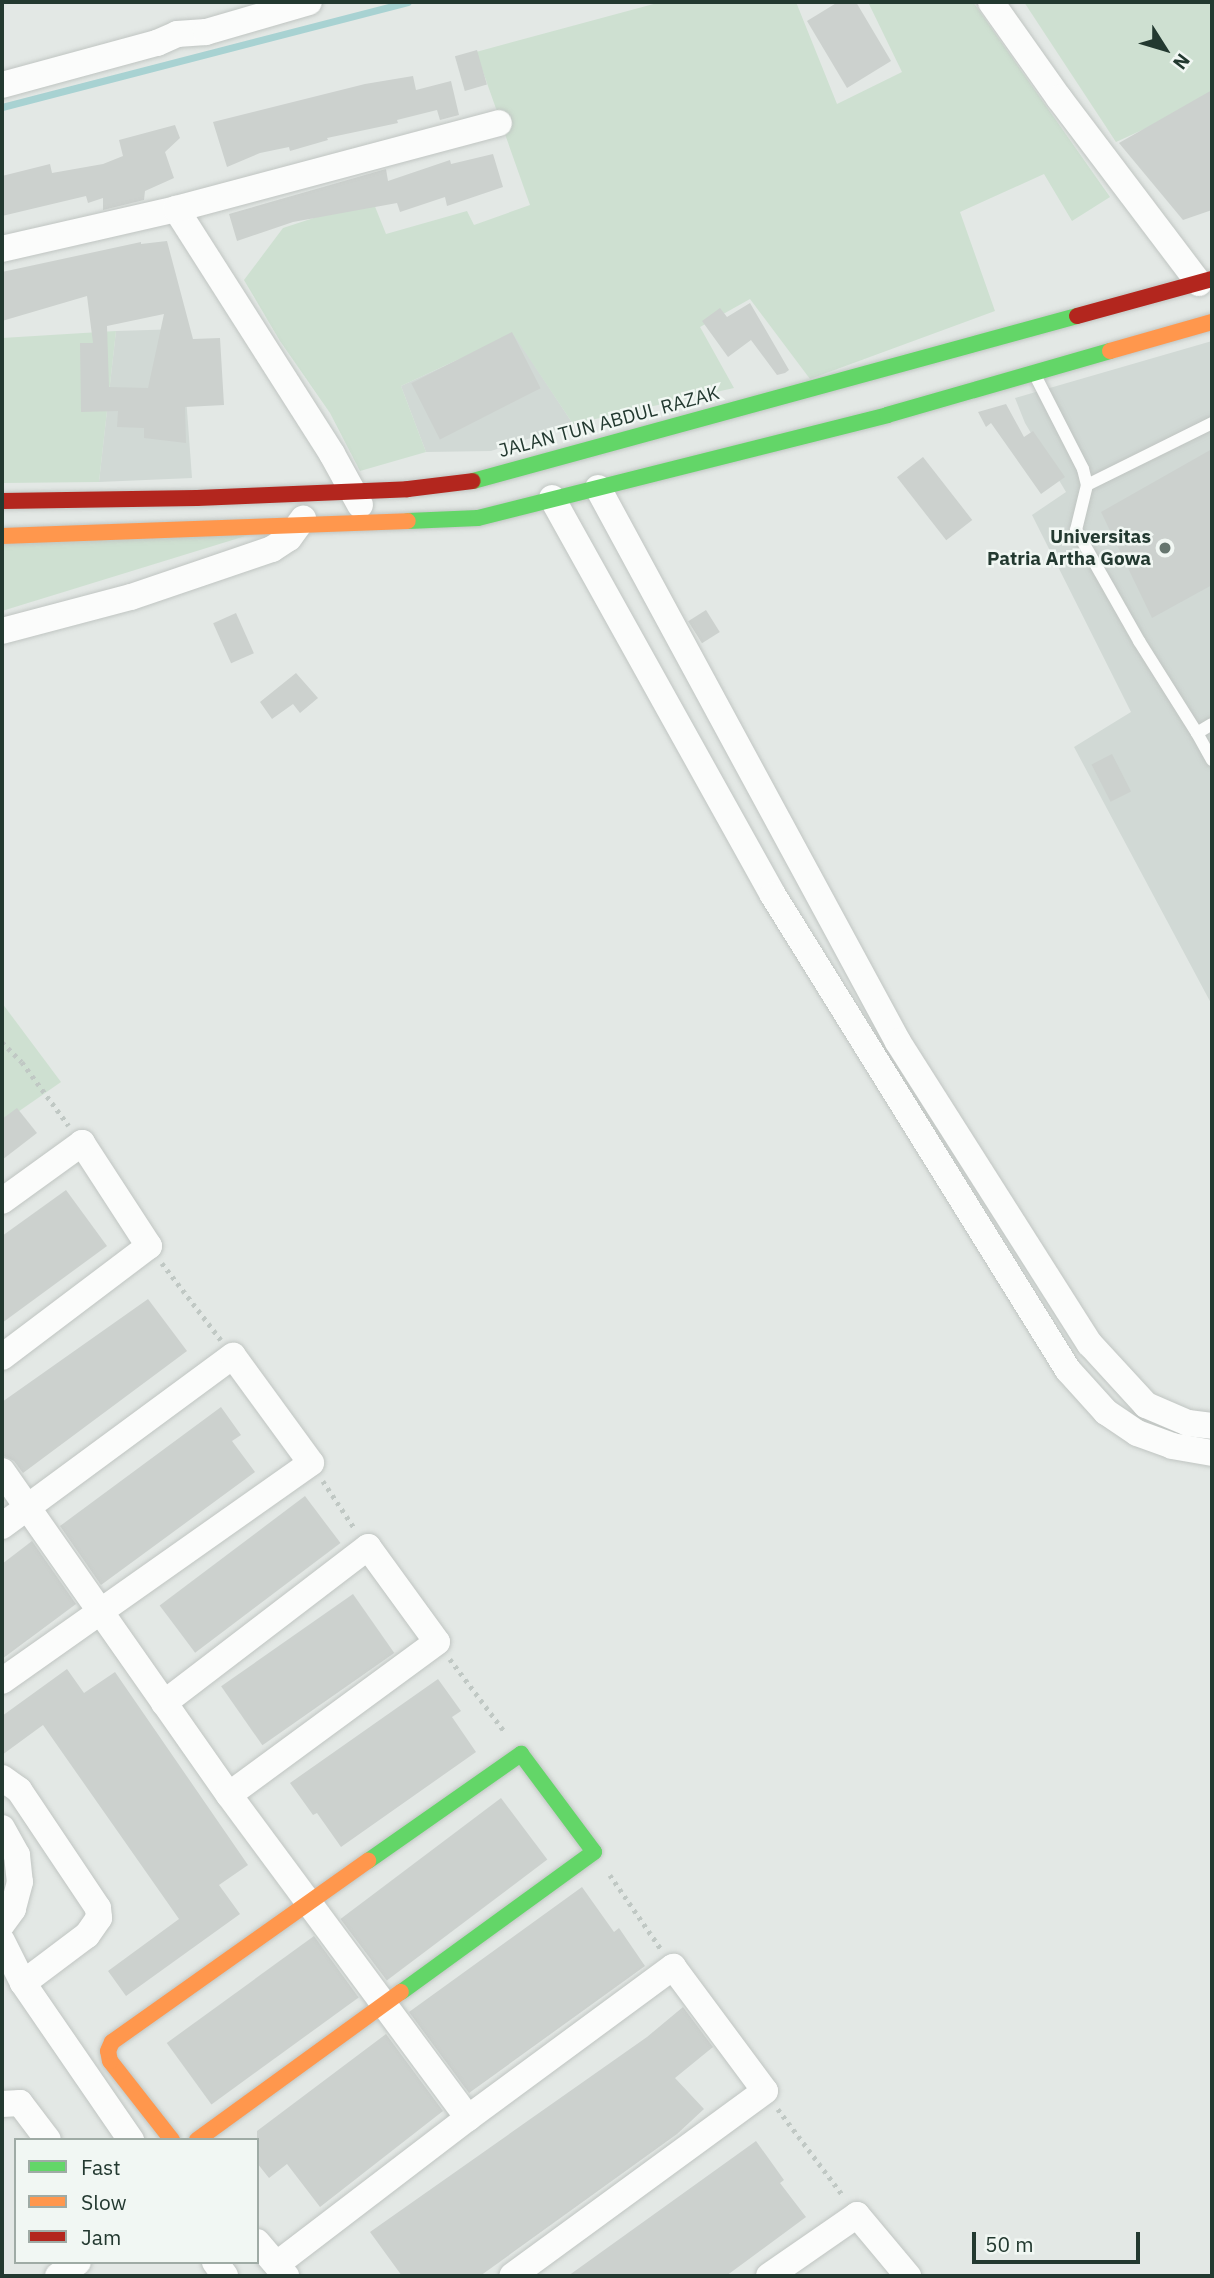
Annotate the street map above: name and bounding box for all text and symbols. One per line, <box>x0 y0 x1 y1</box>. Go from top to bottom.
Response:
north arrow <box>1130 14 1200 84</box>
text: N <box>1168 49 1196 74</box>
street label: JALAN TUN ABDUL RAZAK <box>496 382 722 462</box>
place label: Universitas Patria Artha Gowa <box>987 526 1151 570</box>
marker: Universitas Patria Artha Gowa <box>1157 540 1173 556</box>
legend <box>14 2138 259 2264</box>
text: Fast <box>81 2153 121 2181</box>
text: Slow <box>81 2188 127 2216</box>
scale bar <box>976 2218 1144 2262</box>
text: Jam <box>81 2223 121 2251</box>
text: 50 m <box>985 2230 1034 2258</box>

